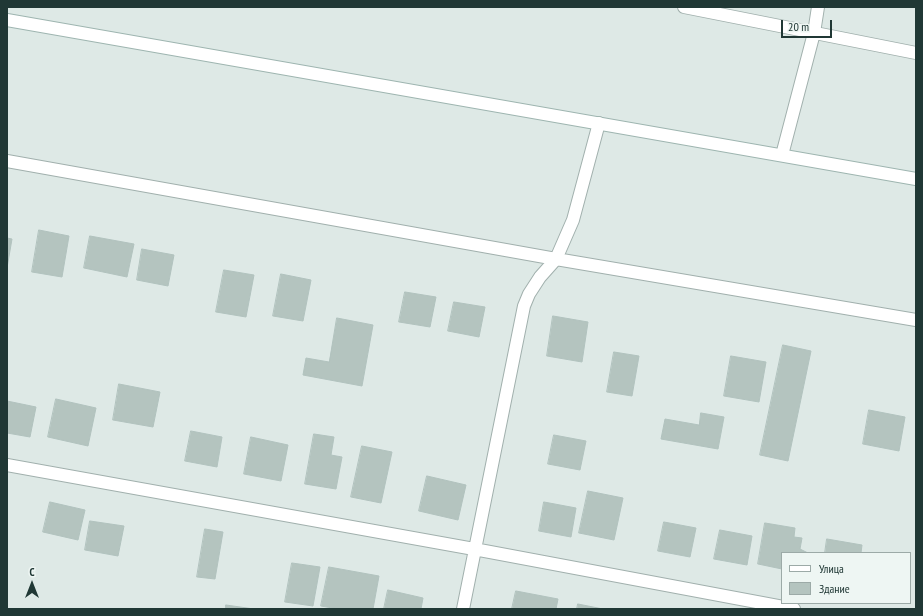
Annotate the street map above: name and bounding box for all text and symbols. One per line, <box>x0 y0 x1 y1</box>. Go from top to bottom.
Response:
scale bar <box>783 12 834 38</box>
text: 20 m <box>788 19 809 34</box>
legend <box>781 552 911 604</box>
text: Улица <box>819 561 844 576</box>
north arrow <box>12 564 52 604</box>
text: С <box>29 565 35 579</box>
text: Здание <box>819 581 850 596</box>

